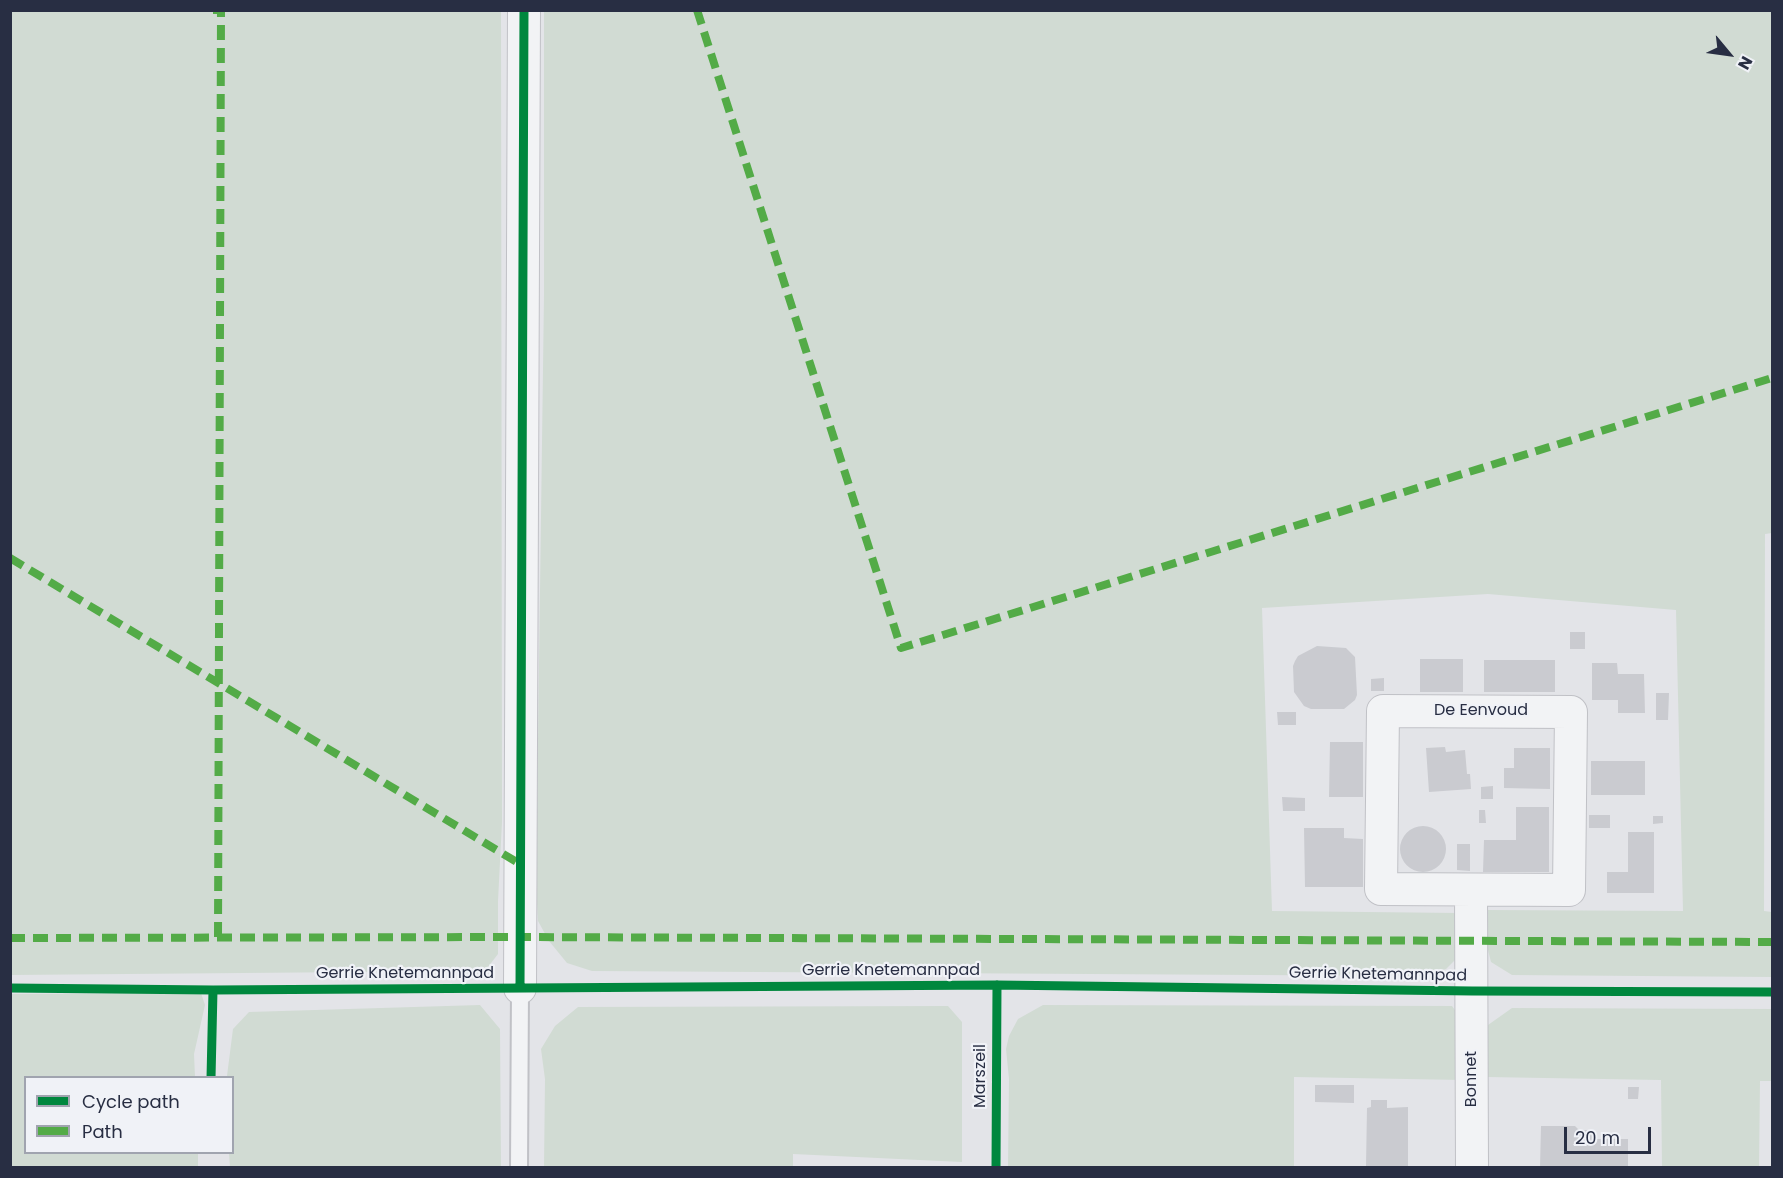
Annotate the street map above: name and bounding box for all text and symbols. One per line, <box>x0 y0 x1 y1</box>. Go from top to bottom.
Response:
north arrow <box>1699 24 1759 84</box>
text: N <box>1732 52 1758 74</box>
street label: De Eenvoud <box>1434 701 1528 721</box>
street label: Gerrie Knetemannpad <box>802 961 980 981</box>
street label: Gerrie Knetemannpad <box>316 964 494 984</box>
street label: Gerrie Knetemannpad <box>1289 964 1467 986</box>
street label: Marszeil <box>971 1044 991 1108</box>
street label: Bonnet <box>1462 1051 1482 1107</box>
legend <box>24 1076 234 1154</box>
text: Cycle path <box>82 1089 180 1114</box>
scale bar <box>1567 1115 1654 1153</box>
text: Path <box>82 1119 123 1144</box>
text: 20 m <box>1575 1125 1620 1150</box>

